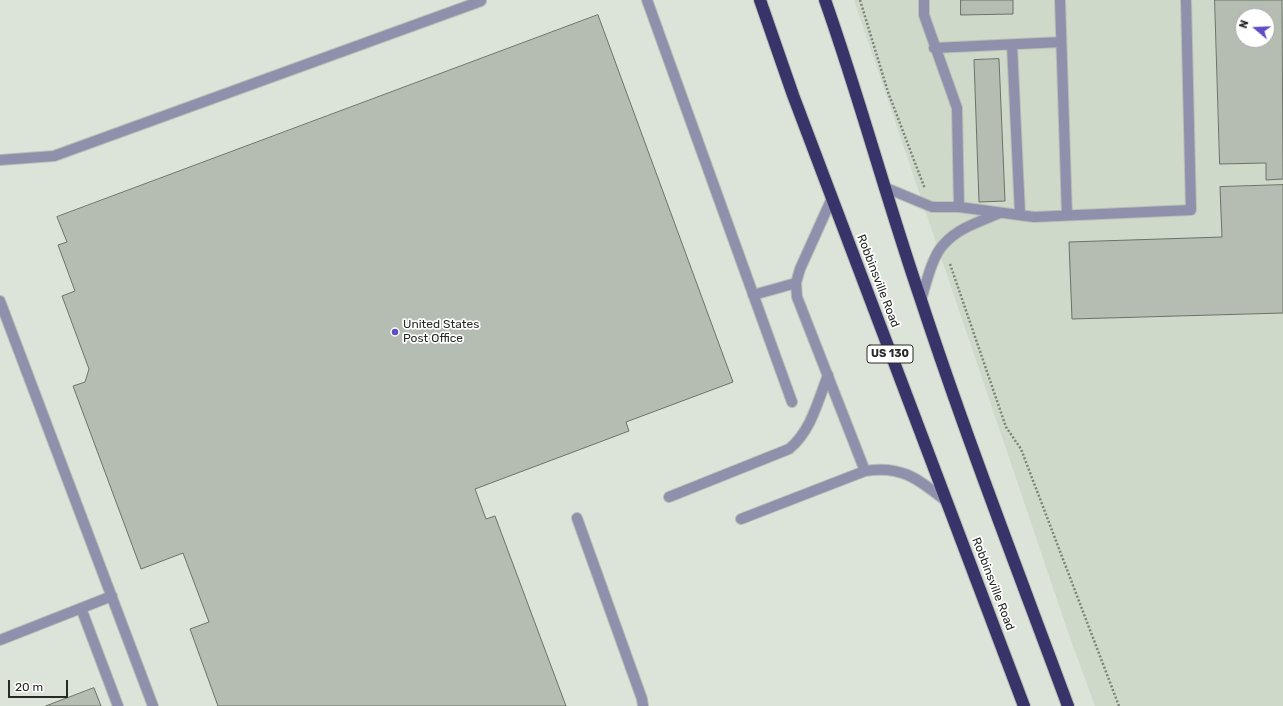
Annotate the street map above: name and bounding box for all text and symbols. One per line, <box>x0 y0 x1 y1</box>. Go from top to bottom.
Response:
north arrow <box>1235 8 1275 48</box>
text: N <box>1237 18 1252 30</box>
street label: Robbinsville Road <box>854 232 902 330</box>
place label: United States Post Office <box>403 318 479 346</box>
marker: United States Post Office <box>390 327 400 337</box>
road number: US 130 <box>867 345 913 363</box>
street label: Robbinsville Road <box>969 535 1017 633</box>
scale bar <box>10 672 70 698</box>
text: 20 m <box>15 680 43 694</box>

